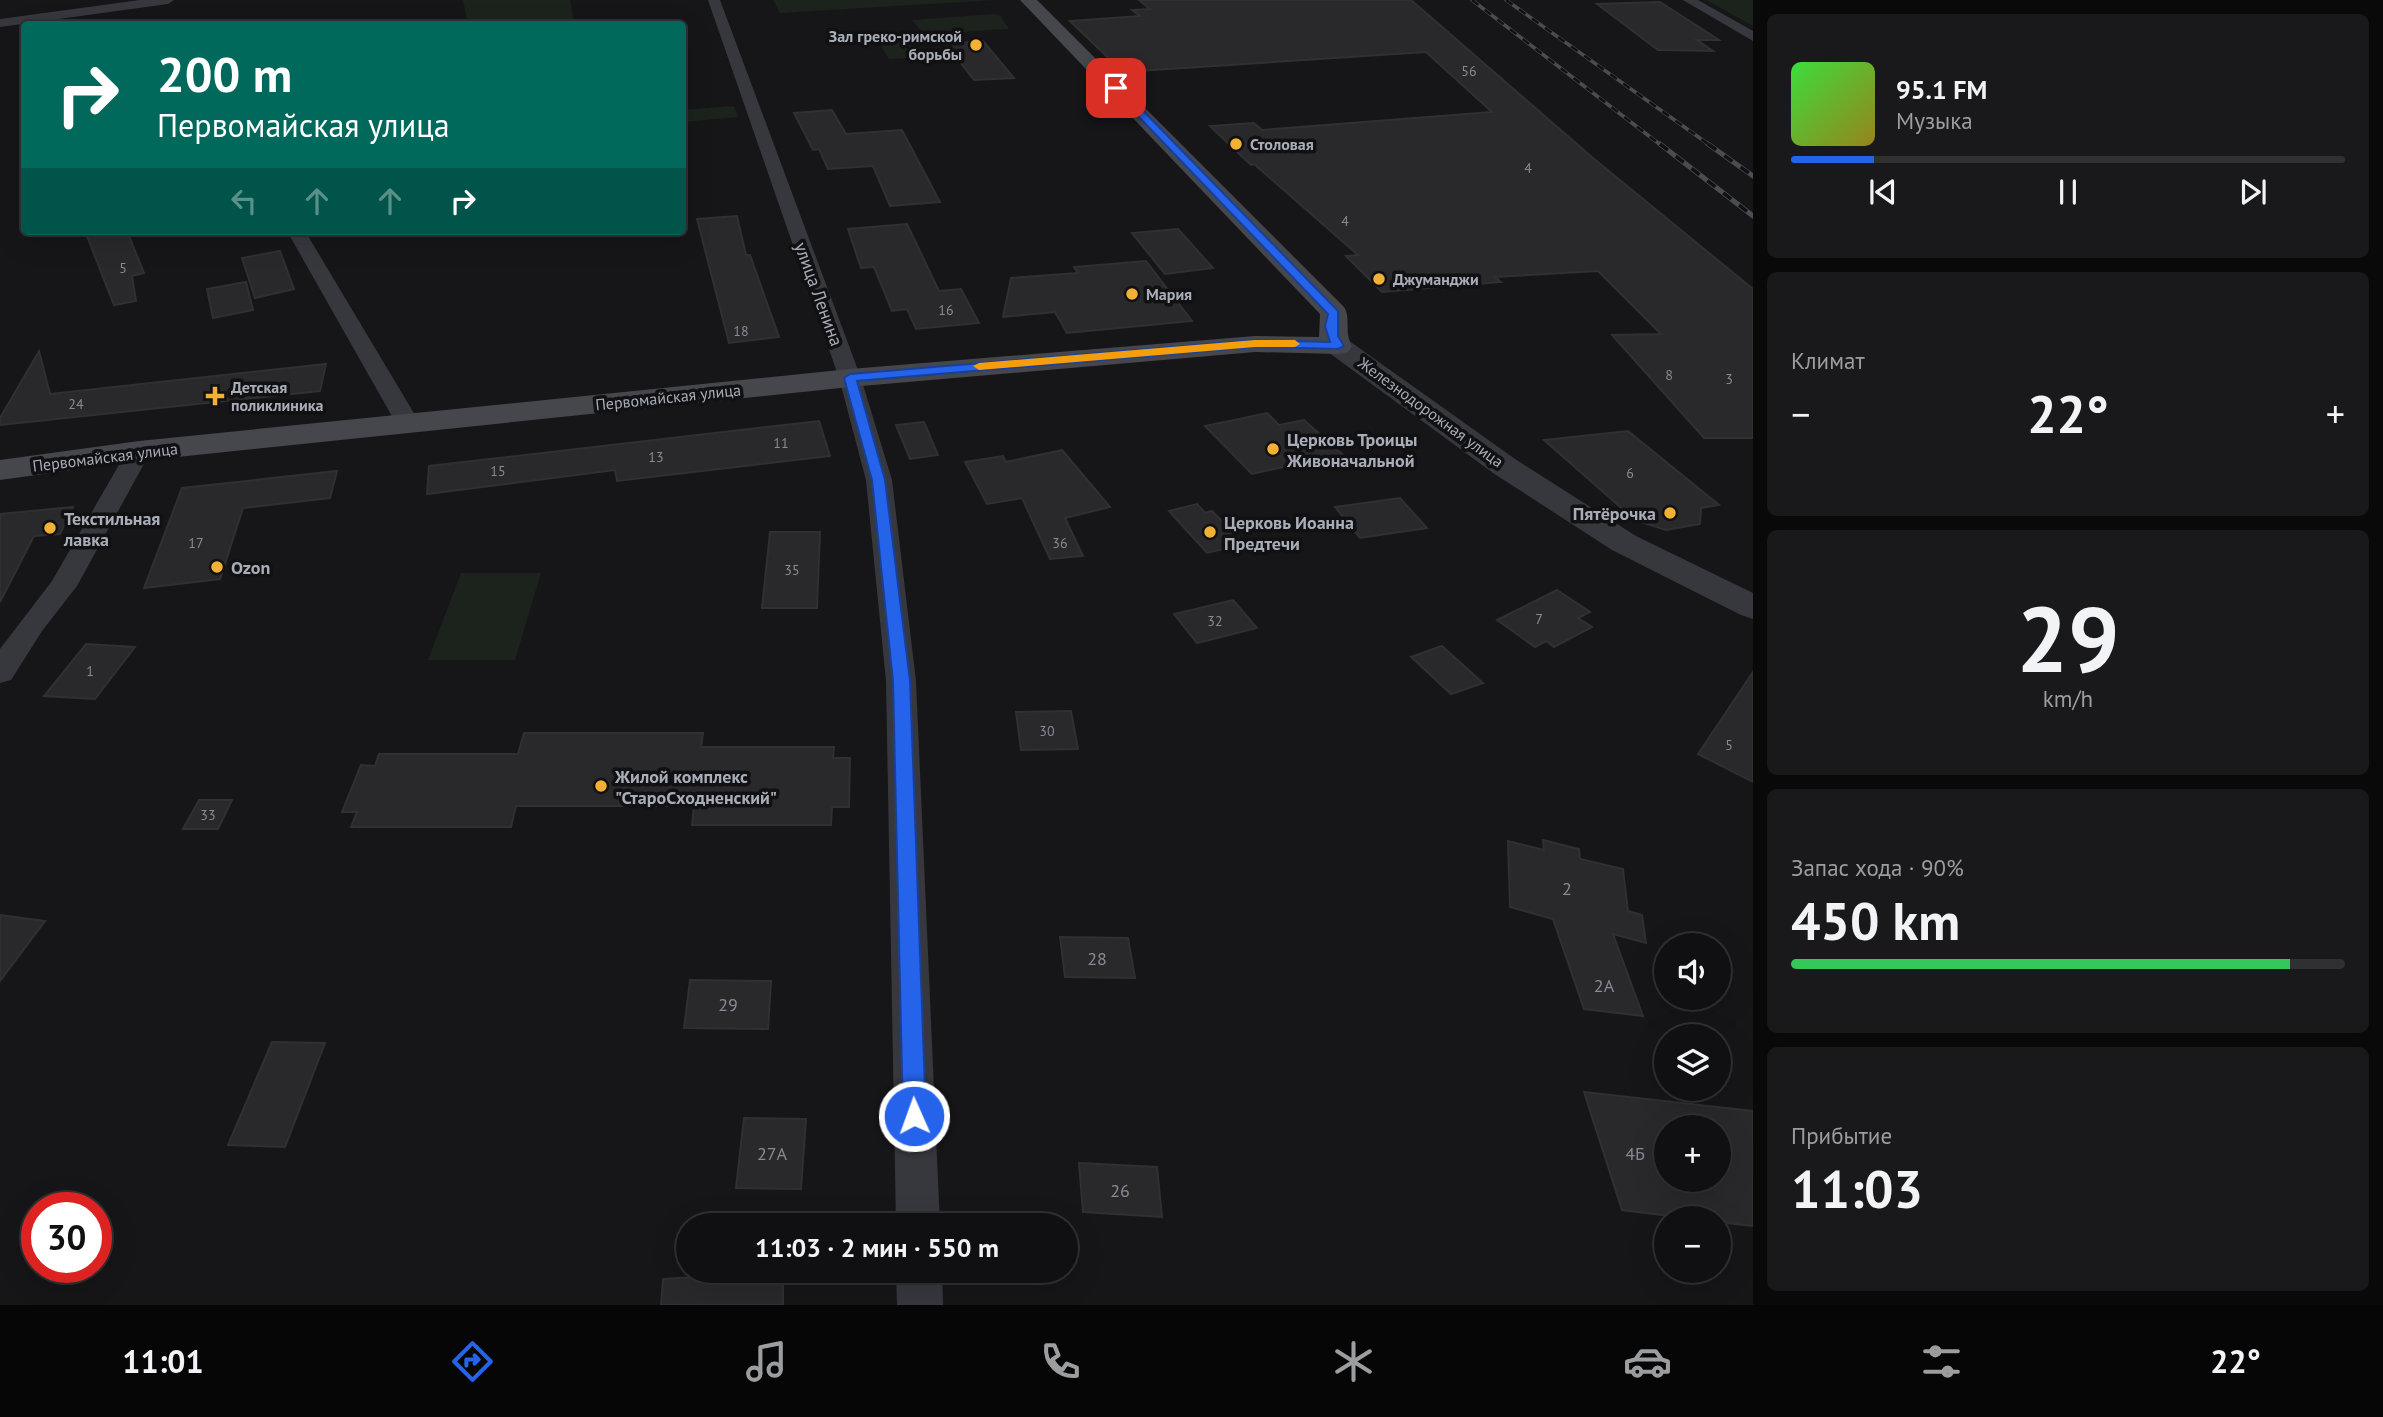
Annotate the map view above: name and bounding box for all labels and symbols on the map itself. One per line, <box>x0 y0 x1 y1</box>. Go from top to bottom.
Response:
place label: Зал греко-римской борьбы <box>829 26 962 64</box>
marker: Зал греко-римской борьбы <box>968 37 984 53</box>
pin <box>1086 58 1146 118</box>
house number: 56 <box>1461 62 1477 80</box>
place label: Столовая <box>1250 134 1314 154</box>
marker: Столовая <box>1228 136 1244 152</box>
house number: 4 <box>1524 159 1532 177</box>
house number: 4 <box>1341 212 1349 230</box>
street label: улица Ленина <box>790 239 848 349</box>
house number: 5 <box>119 259 127 277</box>
place label: Джуманджи <box>1393 269 1479 289</box>
marker: Джуманджи <box>1371 271 1387 287</box>
place label: Мария <box>1146 284 1192 304</box>
marker: Мария <box>1124 286 1140 302</box>
house number: 16 <box>938 301 954 319</box>
house number: 18 <box>733 322 749 340</box>
street label: Железнодорожная улица <box>1354 352 1507 471</box>
house number: 8 <box>1665 366 1673 384</box>
house number: 3 <box>1725 370 1733 388</box>
place label: Детская поликлиника <box>231 377 323 415</box>
street label: Первомайская улица <box>594 379 742 415</box>
marker: Детская поликлиника <box>205 386 225 406</box>
house number: 24 <box>68 395 84 413</box>
place label: Церковь Троицы Живоначальной <box>1286 428 1417 472</box>
house number: 11 <box>773 434 789 452</box>
street label: Первомайская улица <box>31 438 179 476</box>
marker: Церковь Троицы Живоначальной <box>1265 441 1281 457</box>
house number: 13 <box>648 448 664 466</box>
house number: 15 <box>490 462 506 480</box>
house number: 6 <box>1626 464 1634 482</box>
place label: Пятёрочка <box>1573 502 1656 525</box>
marker: Пятёрочка <box>1662 505 1678 521</box>
place label: Текстильная лавка <box>63 507 160 551</box>
place label: Церковь Иоанна Предтечи <box>1224 511 1354 555</box>
marker: Текстильная лавка <box>42 520 58 536</box>
marker: Церковь Иоанна Предтечи <box>1202 524 1218 540</box>
house number: 17 <box>188 534 204 552</box>
house number: 36 <box>1052 534 1068 552</box>
place label: Ozon <box>231 556 270 579</box>
marker: Ozon <box>209 559 225 575</box>
house number: 35 <box>784 561 800 579</box>
house number: 7 <box>1535 610 1543 628</box>
house number: 32 <box>1207 612 1223 630</box>
house number: 1 <box>86 662 94 680</box>
house number: 30 <box>1039 722 1055 740</box>
house number: 5 <box>1725 736 1733 754</box>
place label: Жилой комплекс "СтароСходненский" <box>614 765 777 809</box>
marker: Жилой комплекс "СтароСходненский" <box>593 778 609 794</box>
house number: 33 <box>200 806 216 824</box>
house number: 2 <box>1562 877 1572 900</box>
house number: 28 <box>1087 947 1107 970</box>
house number: 2А <box>1594 974 1615 997</box>
house number: 29 <box>718 993 738 1016</box>
position arrow <box>877 1079 951 1153</box>
house number: 27А <box>757 1142 788 1165</box>
house number: 4Б <box>1625 1142 1645 1165</box>
house number: 26 <box>1110 1179 1130 1202</box>
speed limit sign: 30 <box>21 1192 112 1283</box>

